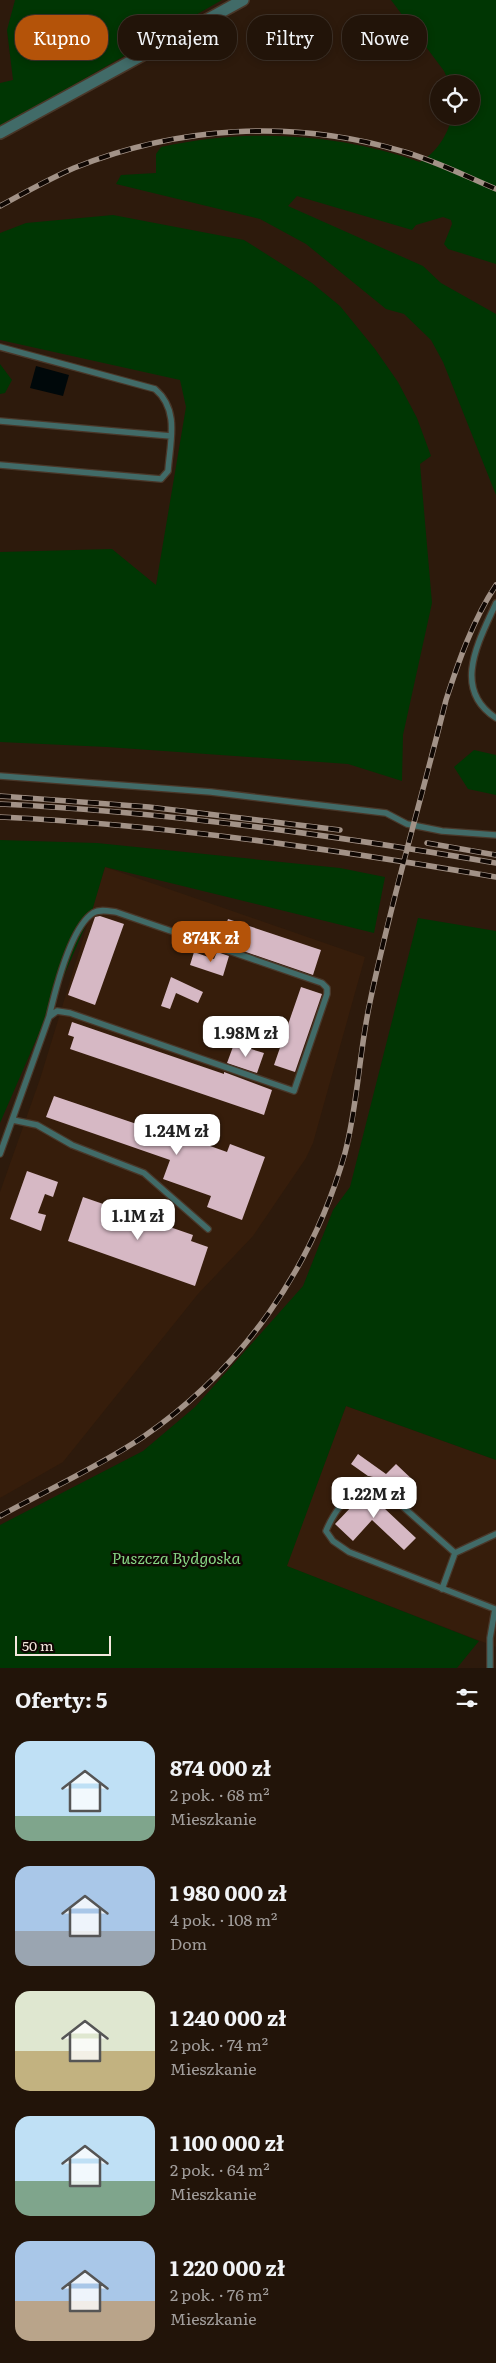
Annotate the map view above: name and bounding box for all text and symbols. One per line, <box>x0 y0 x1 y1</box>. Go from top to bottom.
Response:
chip: Kupno <box>15 15 108 60</box>
chip: Wynajem <box>118 15 237 60</box>
chip: Filtry <box>247 15 332 60</box>
chip: Nowe <box>342 15 427 60</box>
map controls <box>430 75 480 125</box>
button: locate <box>430 75 480 125</box>
pin: 874K zł <box>165 920 257 963</box>
text: 874K zł <box>183 925 239 949</box>
pin: 1.98M zł <box>194 1016 298 1058</box>
text: 1.98M zł <box>214 1020 278 1044</box>
pin: 1.24M zł <box>125 1114 229 1156</box>
text: 1.24M zł <box>145 1118 209 1142</box>
pin: 1.1M zł <box>92 1198 184 1241</box>
text: 1.1M zł <box>112 1203 164 1227</box>
pin: 1.22M zł <box>322 1476 426 1519</box>
text: 1.22M zł <box>343 1481 405 1505</box>
park label: Puszcza Bydgoska <box>111 1545 241 1569</box>
scale bar <box>15 1633 111 1656</box>
text: 50 m <box>22 1635 54 1655</box>
text: Oferty: 5 <box>15 1683 107 1714</box>
icon: filters <box>453 1684 481 1712</box>
text: 874 000 zł <box>170 1751 271 1782</box>
icon: home <box>55 1761 115 1821</box>
text: 2 pok. · 68 m² <box>170 1782 270 1806</box>
text: Mieszkanie <box>170 1806 257 1830</box>
text: 1 980 000 zł <box>170 1876 287 1907</box>
icon: home <box>55 1886 115 1946</box>
text: 4 pok. · 108 m² <box>170 1907 277 1931</box>
text: Dom <box>170 1931 207 1955</box>
text: 1 240 000 zł <box>170 2001 286 2032</box>
icon: home <box>55 2011 115 2071</box>
text: 2 pok. · 74 m² <box>170 2032 268 2056</box>
text: Mieszkanie <box>170 2056 257 2080</box>
text: 1 100 000 zł <box>170 2126 284 2157</box>
icon: home <box>55 2136 115 2196</box>
text: 2 pok. · 64 m² <box>170 2157 270 2181</box>
text: Mieszkanie <box>170 2181 257 2205</box>
text: 1 220 000 zł <box>170 2251 285 2282</box>
icon: home <box>55 2261 115 2321</box>
text: 2 pok. · 76 m² <box>170 2282 269 2306</box>
text: Mieszkanie <box>170 2306 257 2330</box>

